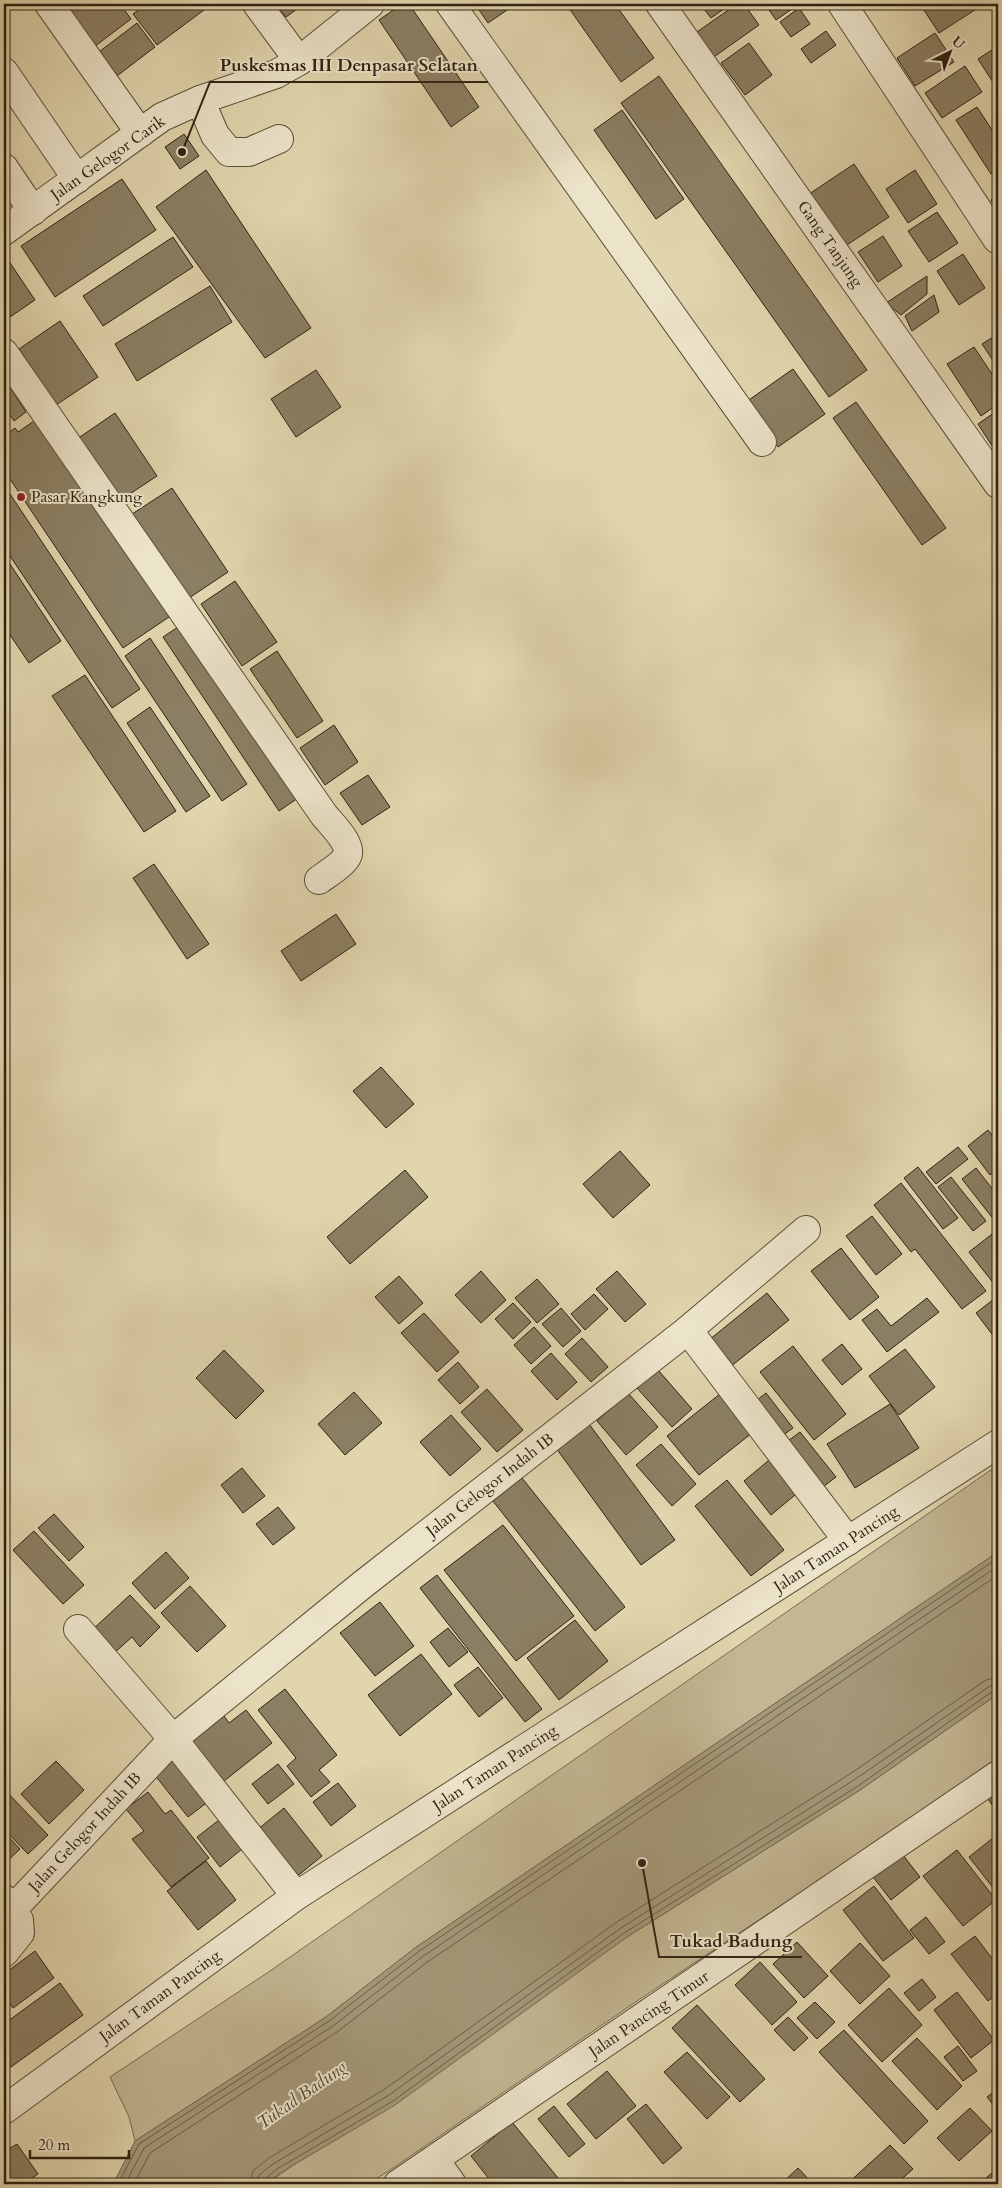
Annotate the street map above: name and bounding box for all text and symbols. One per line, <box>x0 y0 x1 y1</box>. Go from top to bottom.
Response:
north arrow <box>924 28 974 78</box>
text: U <box>948 32 969 54</box>
callout: Puskesmas III Denpasar Selatan <box>210 49 488 82</box>
text: Puskesmas III Denpasar Selatan <box>220 53 479 78</box>
street label: Jalan Gelogor Carik <box>45 110 170 207</box>
street label: Gang Tanjung <box>792 196 868 292</box>
place label: Pasar Kangkung <box>31 486 142 508</box>
marker: Pasar Kangkung <box>15 491 27 503</box>
street label: Jalan Gelogor Indah IB <box>420 1428 559 1543</box>
street label: Jalan Taman Pancing <box>768 1500 903 1599</box>
street label: Jalan Taman Pancing <box>427 1719 562 1818</box>
street label: Jalan Gelogor Indah IB <box>22 1767 146 1898</box>
callout: Tukad Badung <box>659 1924 802 1957</box>
text: Tukad Badung <box>669 1929 793 1954</box>
street label: Jalan Taman Pancing <box>93 1945 225 2049</box>
street label: Jalan Pancing Timur <box>583 1965 714 2064</box>
water label: Tukad Badung <box>252 2055 352 2135</box>
scale bar <box>30 2128 129 2160</box>
text: 20 m <box>38 2135 70 2155</box>

